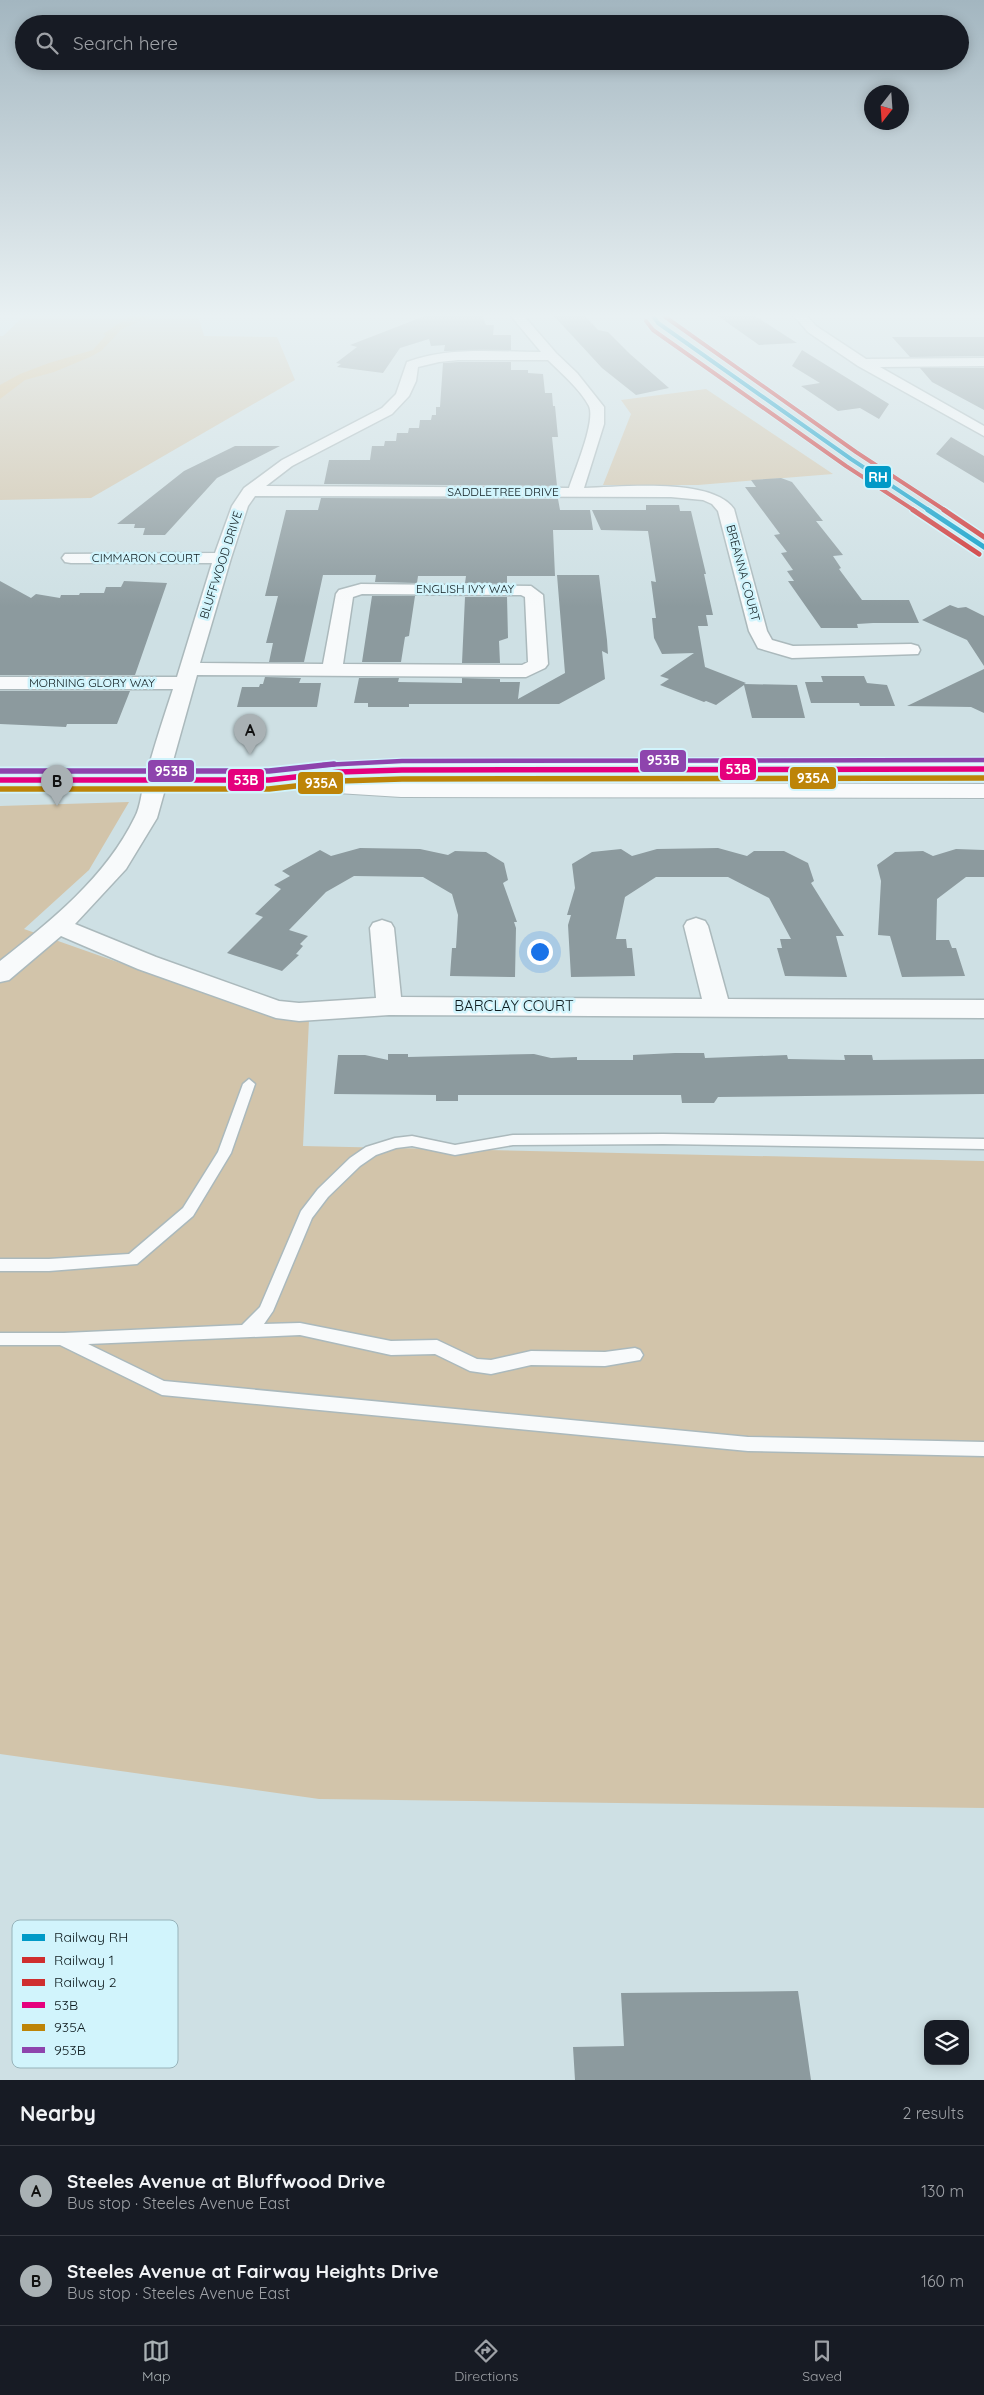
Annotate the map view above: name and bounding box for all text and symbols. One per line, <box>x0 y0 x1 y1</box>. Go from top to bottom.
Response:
search box <box>15 15 969 70</box>
icon: search <box>33 29 61 57</box>
text: Search here <box>73 31 178 55</box>
north arrow <box>864 85 909 130</box>
line badge: RH <box>864 465 892 489</box>
text: RH <box>868 468 888 486</box>
street label: SADDLETREE DRIVE <box>447 484 559 499</box>
street label: BLUFFWOOD DRIVE <box>196 509 245 621</box>
street label: BREANNA COURT <box>723 523 764 623</box>
street label: CIMMARON COURT <box>92 550 200 565</box>
street label: ENGLISH IVY WAY <box>416 581 514 596</box>
street label: MORNING GLORY WAY <box>29 675 155 690</box>
pin: A <box>234 714 266 755</box>
line badge: 953B <box>639 749 687 773</box>
text: 953B <box>647 751 679 769</box>
line badge: 53B <box>719 757 757 781</box>
line badge: 953B <box>147 759 195 783</box>
text: 53B <box>726 760 750 778</box>
text: 953B <box>155 762 187 780</box>
pin: B <box>41 765 73 806</box>
line badge: 935A <box>789 766 837 790</box>
line badge: 53B <box>227 768 265 792</box>
text: 935A <box>797 769 829 787</box>
text: 53B <box>234 771 258 789</box>
line badge: 935A <box>297 771 344 795</box>
text: 935A <box>305 774 337 792</box>
your location <box>527 939 553 965</box>
street label: BARCLAY COURT <box>454 996 574 1015</box>
legend <box>12 1920 178 2068</box>
text: Railway RH <box>54 1928 128 1946</box>
text: Railway 1 <box>54 1951 114 1969</box>
text: Railway 2 <box>54 1973 117 1991</box>
text: 53B <box>54 1996 78 2014</box>
text: 935A <box>54 2018 86 2036</box>
map controls <box>924 2020 969 2065</box>
button: layers <box>924 2020 969 2065</box>
text: 953B <box>54 2041 86 2059</box>
text: Nearby <box>20 2100 96 2126</box>
text: 2 results <box>902 2103 964 2123</box>
text: Steeles Avenue at Bluffwood Drive <box>67 2169 385 2193</box>
text: A <box>31 2181 41 2201</box>
text: 130 m <box>921 2181 964 2201</box>
text: Bus stop · Steeles Avenue East <box>67 2193 290 2213</box>
text: Steeles Avenue at Fairway Heights Drive <box>67 2259 439 2283</box>
text: B <box>31 2271 41 2291</box>
text: 160 m <box>921 2271 964 2291</box>
text: Bus stop · Steeles Avenue East <box>67 2283 290 2303</box>
tab: Map <box>142 2337 170 2385</box>
tab: Directions <box>454 2337 518 2385</box>
tab: Saved <box>802 2337 842 2385</box>

